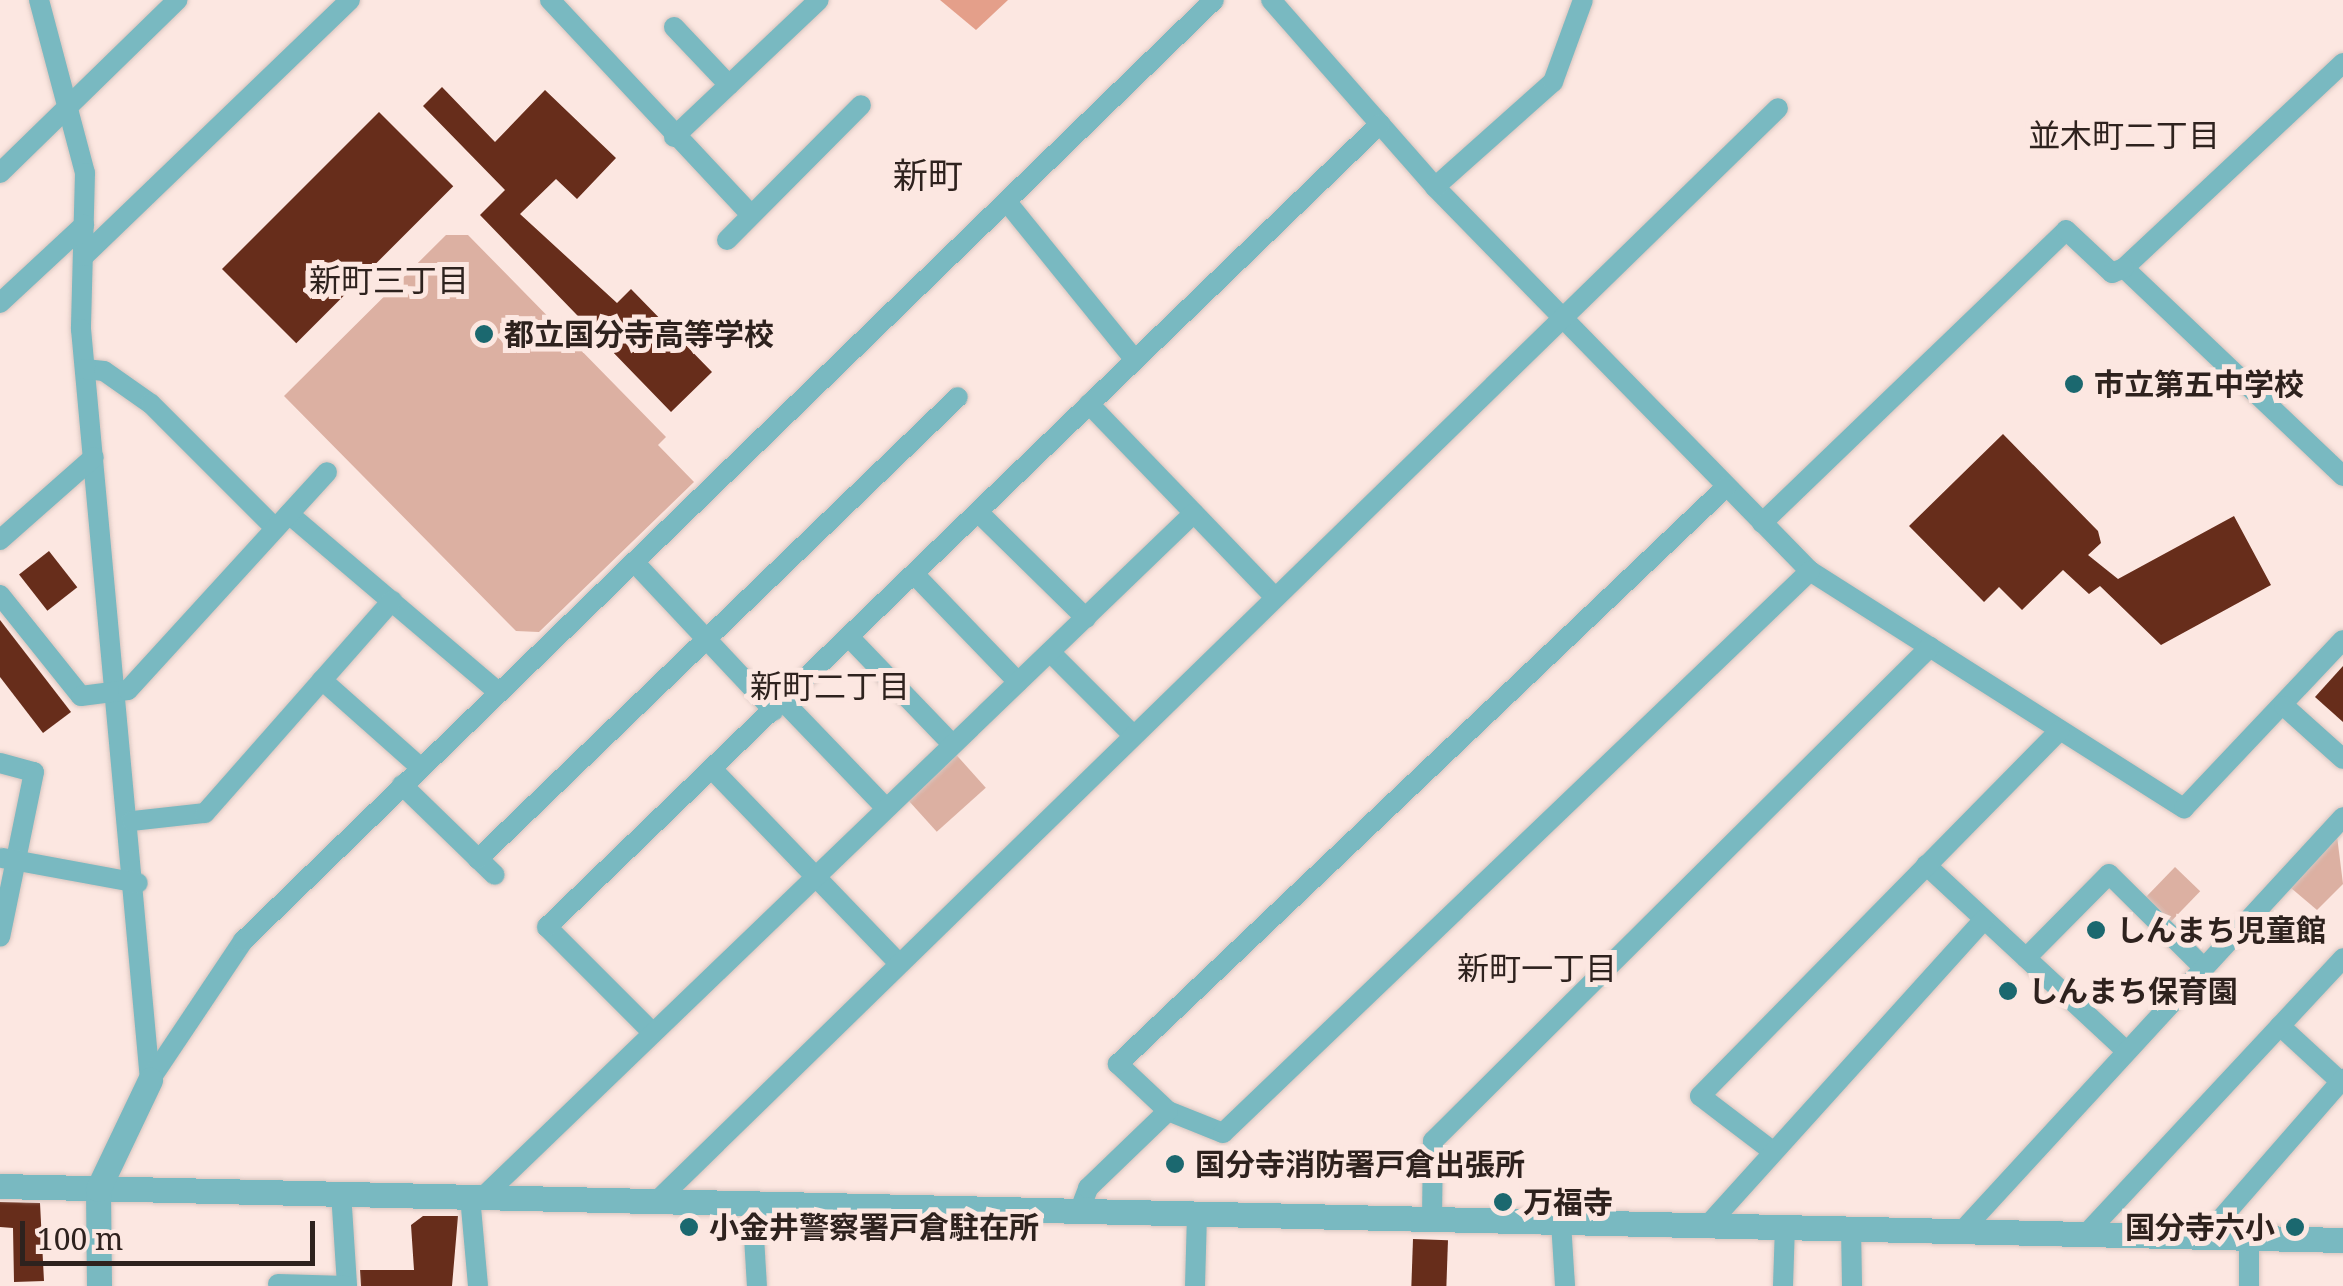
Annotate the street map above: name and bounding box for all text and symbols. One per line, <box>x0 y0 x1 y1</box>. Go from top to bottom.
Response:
district label: 並木町二丁目 <box>2028 116 2220 154</box>
district label: 新町 <box>893 154 963 196</box>
district label: 新町三丁目 <box>309 261 469 299</box>
place label: 都立国分寺高等学校 <box>504 316 774 352</box>
marker: 都立国分寺高等学校 <box>473 323 495 345</box>
place label: 市立第五中学校 <box>2094 366 2304 402</box>
marker: 市立第五中学校 <box>2063 373 2085 395</box>
district label: 新町二丁目 <box>750 667 910 705</box>
place label: しんまち児童館 <box>2116 912 2326 948</box>
marker: しんまち児童館 <box>2085 919 2107 941</box>
district label: 新町一丁目 <box>1457 949 1617 987</box>
place label: しんまち保育園 <box>2028 973 2238 1009</box>
marker: しんまち保育園 <box>1997 980 2019 1002</box>
place label: 国分寺消防署戸倉出張所 <box>1195 1146 1525 1182</box>
marker: 国分寺消防署戸倉出張所 <box>1164 1153 1186 1175</box>
place label: 万福寺 <box>1523 1184 1613 1220</box>
marker: 万福寺 <box>1492 1191 1514 1213</box>
scale bar <box>25 1201 320 1263</box>
place label: 小金井警察署戸倉駐在所 <box>709 1209 1039 1245</box>
place label: 国分寺六小 <box>2125 1209 2275 1245</box>
marker: 小金井警察署戸倉駐在所 <box>678 1216 700 1238</box>
marker: 国分寺六小 <box>2284 1216 2306 1238</box>
text: 100 m <box>37 1218 123 1259</box>

